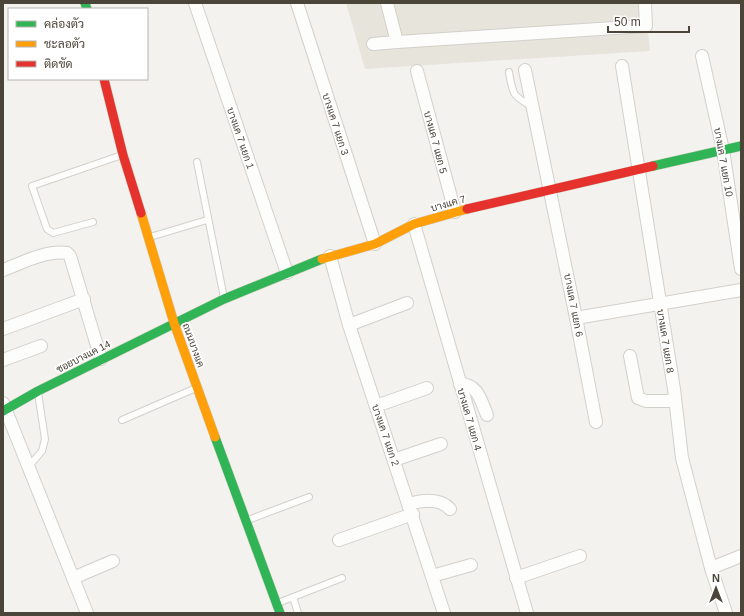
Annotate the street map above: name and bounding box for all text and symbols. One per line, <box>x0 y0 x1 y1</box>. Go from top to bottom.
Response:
legend <box>8 8 148 80</box>
scale bar <box>608 8 689 34</box>
text: 50 m <box>614 15 641 29</box>
text: คล่องตัว <box>44 17 84 31</box>
text: ชะลอตัว <box>44 37 85 51</box>
text: ติดขัด <box>44 57 73 71</box>
street label: บางแค 7 แยก 3 <box>320 92 351 157</box>
street label: บางแค 7 แยก 1 <box>225 106 256 171</box>
street label: บางแค 7 แยก 5 <box>422 110 449 175</box>
street label: บางแค 7 แยก 10 <box>712 127 735 198</box>
street label: บางแค 7 <box>429 193 467 214</box>
street label: บางแค 7 แยก 6 <box>562 272 585 338</box>
street label: บางแค 7 แยก 8 <box>655 308 676 374</box>
street label: ถนนบางแค <box>180 322 207 369</box>
street label: ซอยบางแค 14 <box>54 338 113 375</box>
street label: บางแค 7 แยก 4 <box>455 387 484 452</box>
street label: บางแค 7 แยก 2 <box>370 403 401 468</box>
north arrow <box>696 568 736 608</box>
text: N <box>712 572 720 584</box>

